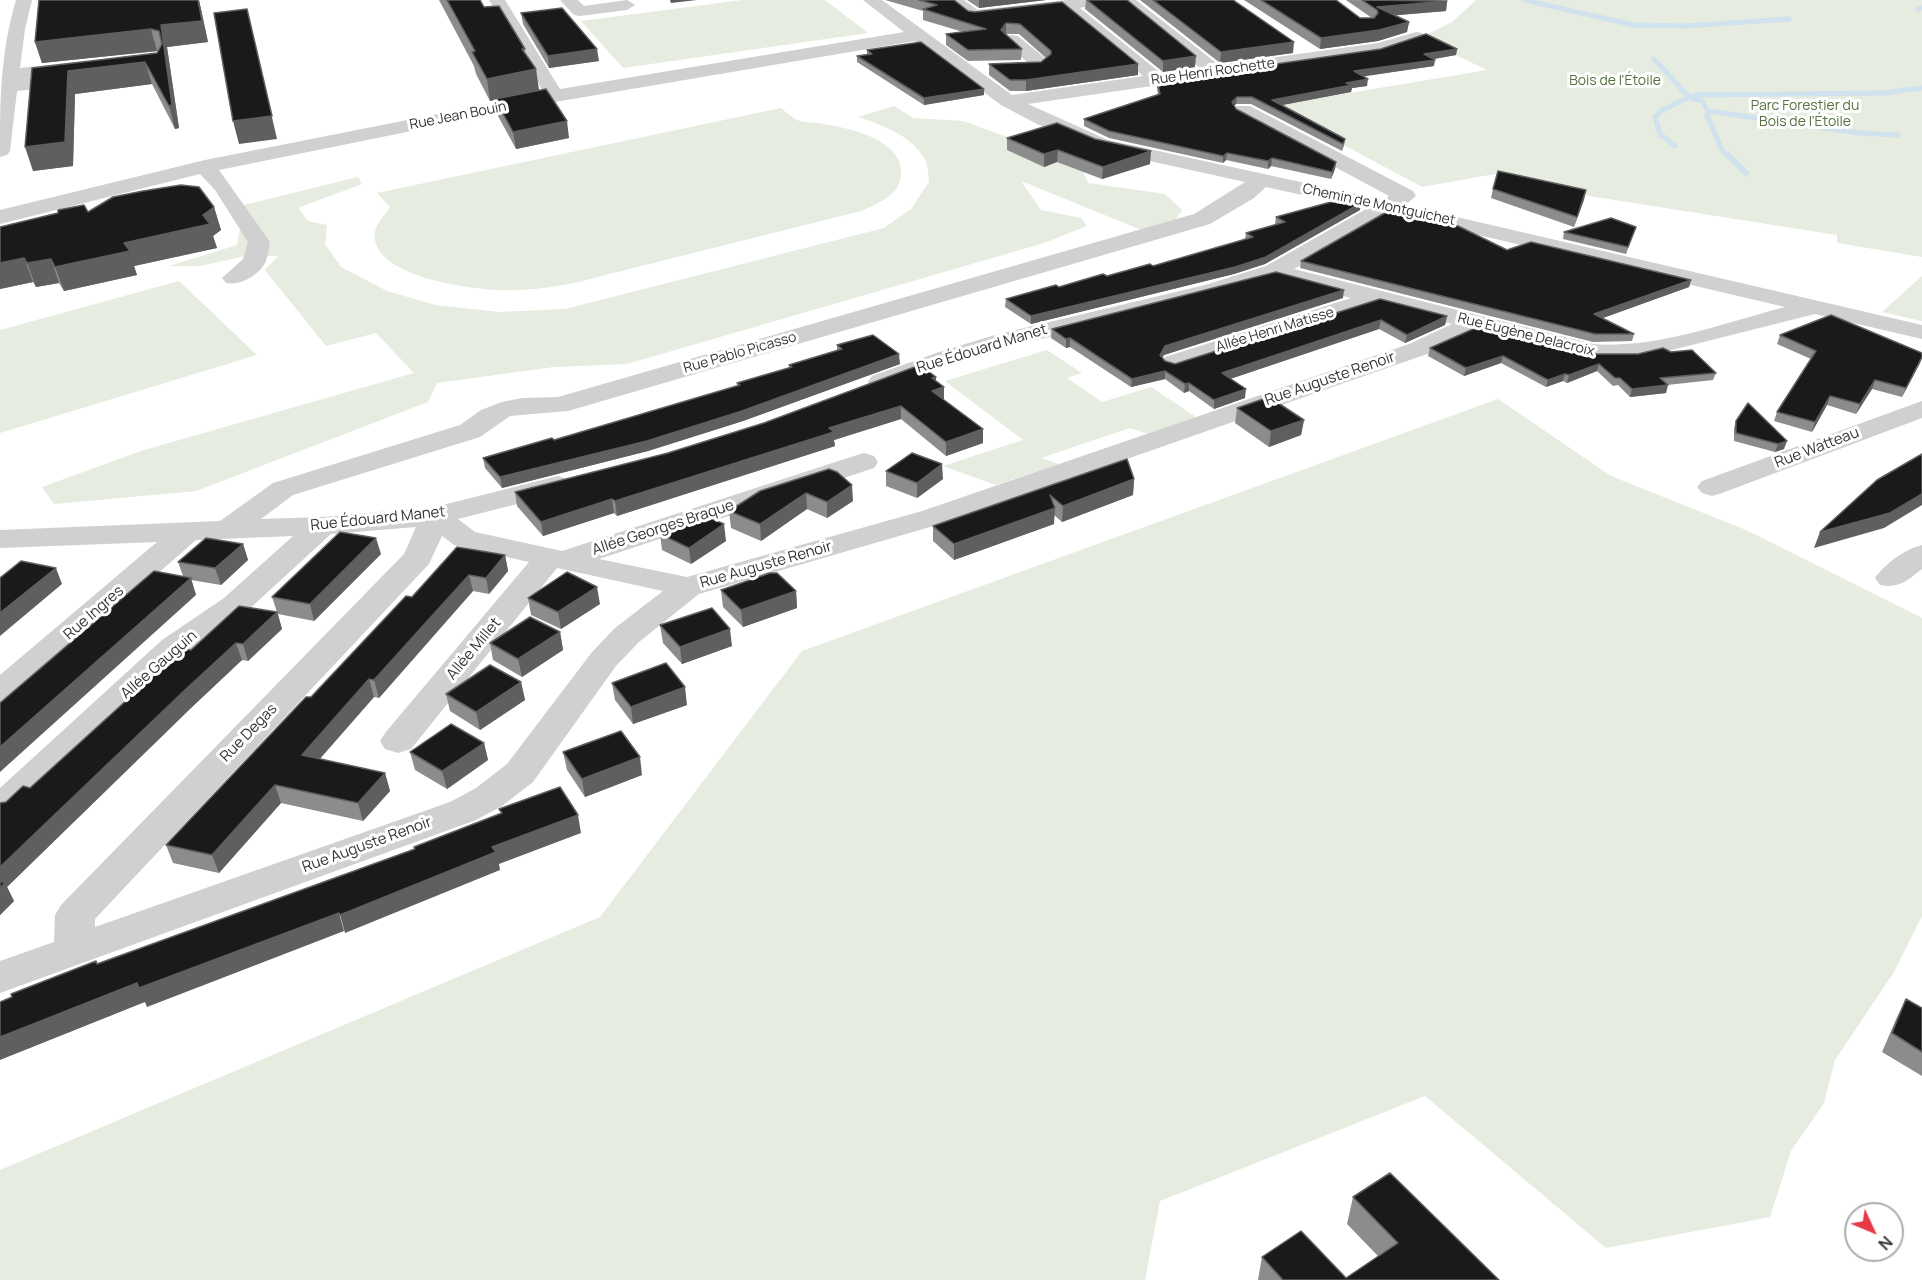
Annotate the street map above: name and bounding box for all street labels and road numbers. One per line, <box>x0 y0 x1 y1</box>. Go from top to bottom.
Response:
street label: Rue Henri Rochette <box>1150 55 1276 89</box>
street label: Rue Jean Bouin <box>408 98 508 134</box>
street label: Chemin de Montguichet <box>1301 181 1457 229</box>
street label: Allée Henri Matisse <box>1214 304 1336 356</box>
street label: Rue Eugène Delacroix <box>1456 310 1596 360</box>
street label: Rue Édouard Manet <box>915 321 1049 377</box>
street label: Rue Pablo Picasso <box>682 329 798 377</box>
street label: Rue Auguste Renoir <box>1263 348 1397 410</box>
street label: Rue Watteau <box>1772 424 1862 472</box>
street label: Allée Georges Braque <box>590 497 736 559</box>
street label: Rue Édouard Manet <box>310 503 446 535</box>
street label: Rue Auguste Renoir <box>698 538 834 592</box>
street label: Rue Ingres <box>60 582 128 644</box>
street label: Allée Millet <box>443 615 505 683</box>
street label: Allée Gauguin <box>117 627 201 703</box>
street label: Rue Degas <box>217 700 281 766</box>
street label: Rue Auguste Renoir <box>300 813 434 877</box>

